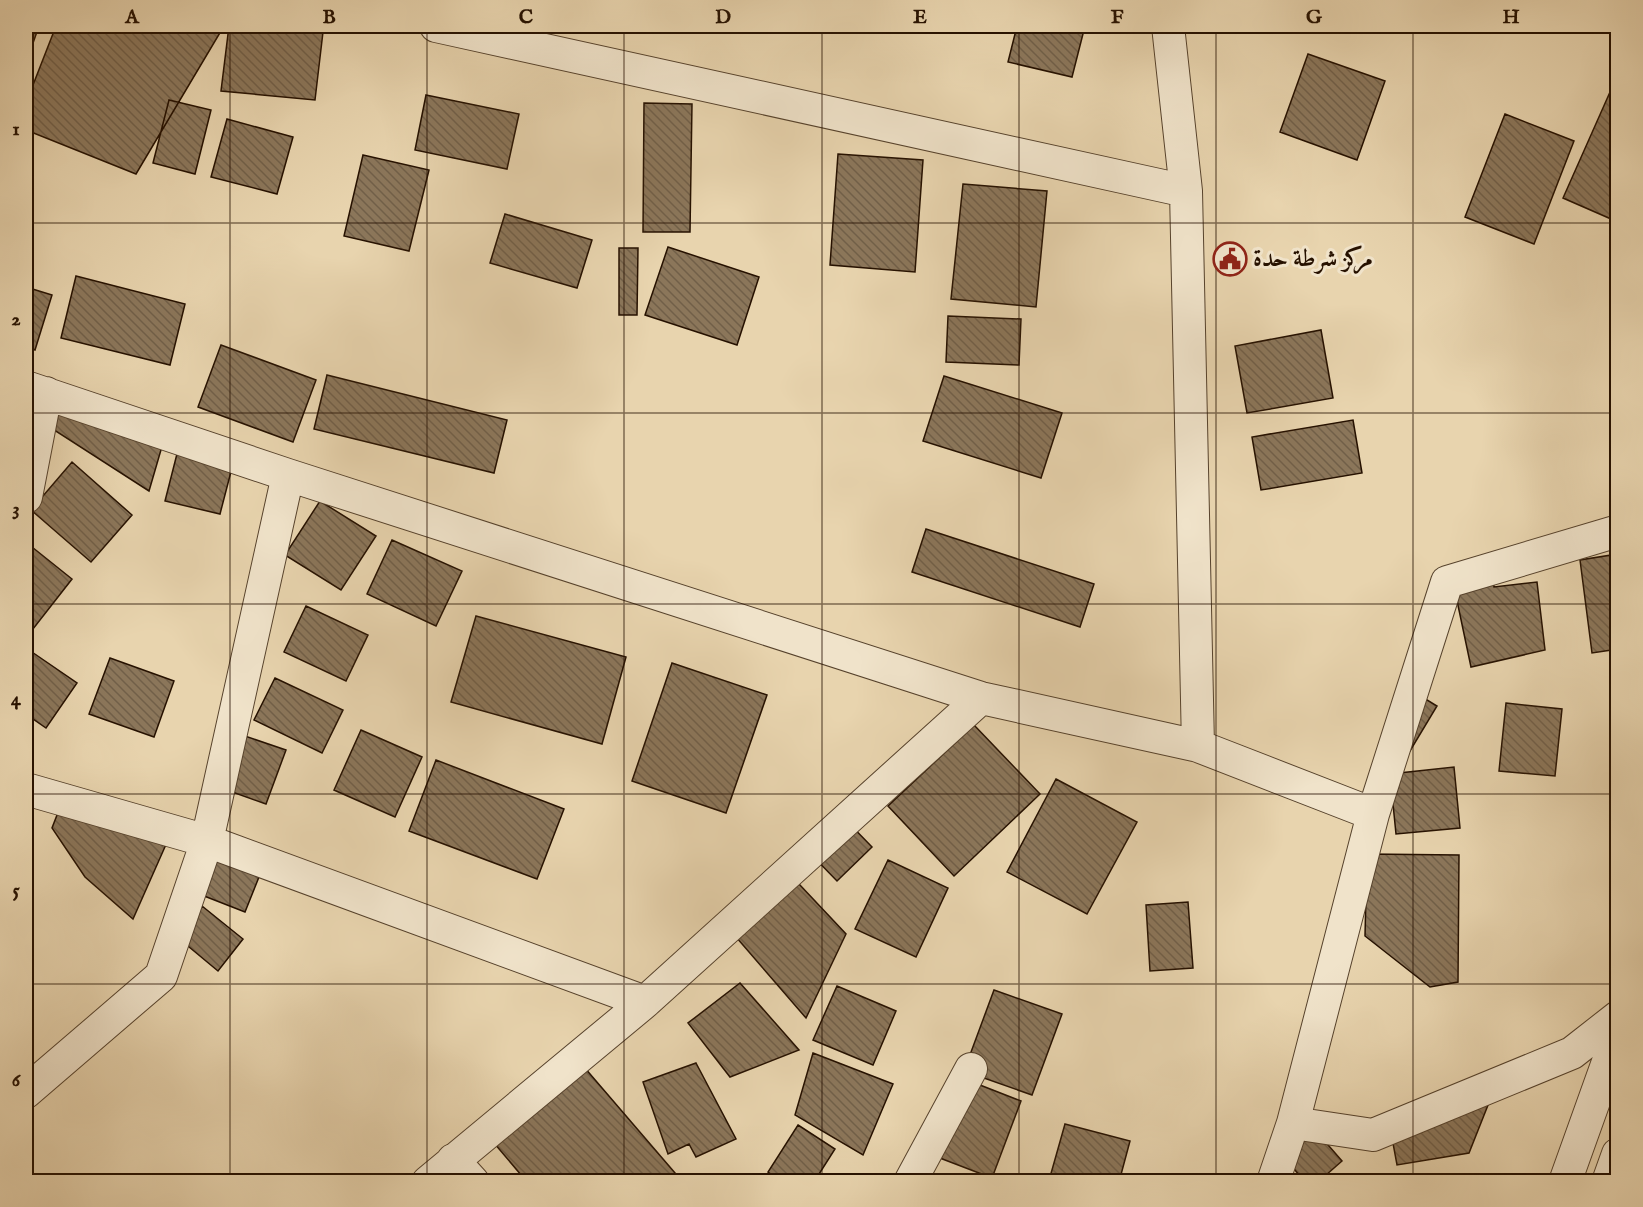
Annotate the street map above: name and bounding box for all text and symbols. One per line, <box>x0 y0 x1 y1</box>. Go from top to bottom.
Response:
text: A <box>124 5 140 30</box>
text: B <box>322 5 336 30</box>
text: C <box>519 5 533 30</box>
text: D <box>715 5 731 30</box>
text: E <box>913 5 927 30</box>
text: F <box>1111 5 1124 30</box>
text: G <box>1306 5 1323 30</box>
text: H <box>1502 5 1520 30</box>
text: 1 <box>12 117 20 142</box>
public building icon: مركز شرطة حدة <box>1212 241 1248 277</box>
place label: مركز شرطة حدة <box>1253 244 1373 275</box>
text: 2 <box>11 307 21 332</box>
text: 3 <box>12 497 20 522</box>
text: 4 <box>11 687 22 712</box>
text: 5 <box>12 878 20 903</box>
text: 6 <box>12 1068 22 1093</box>

